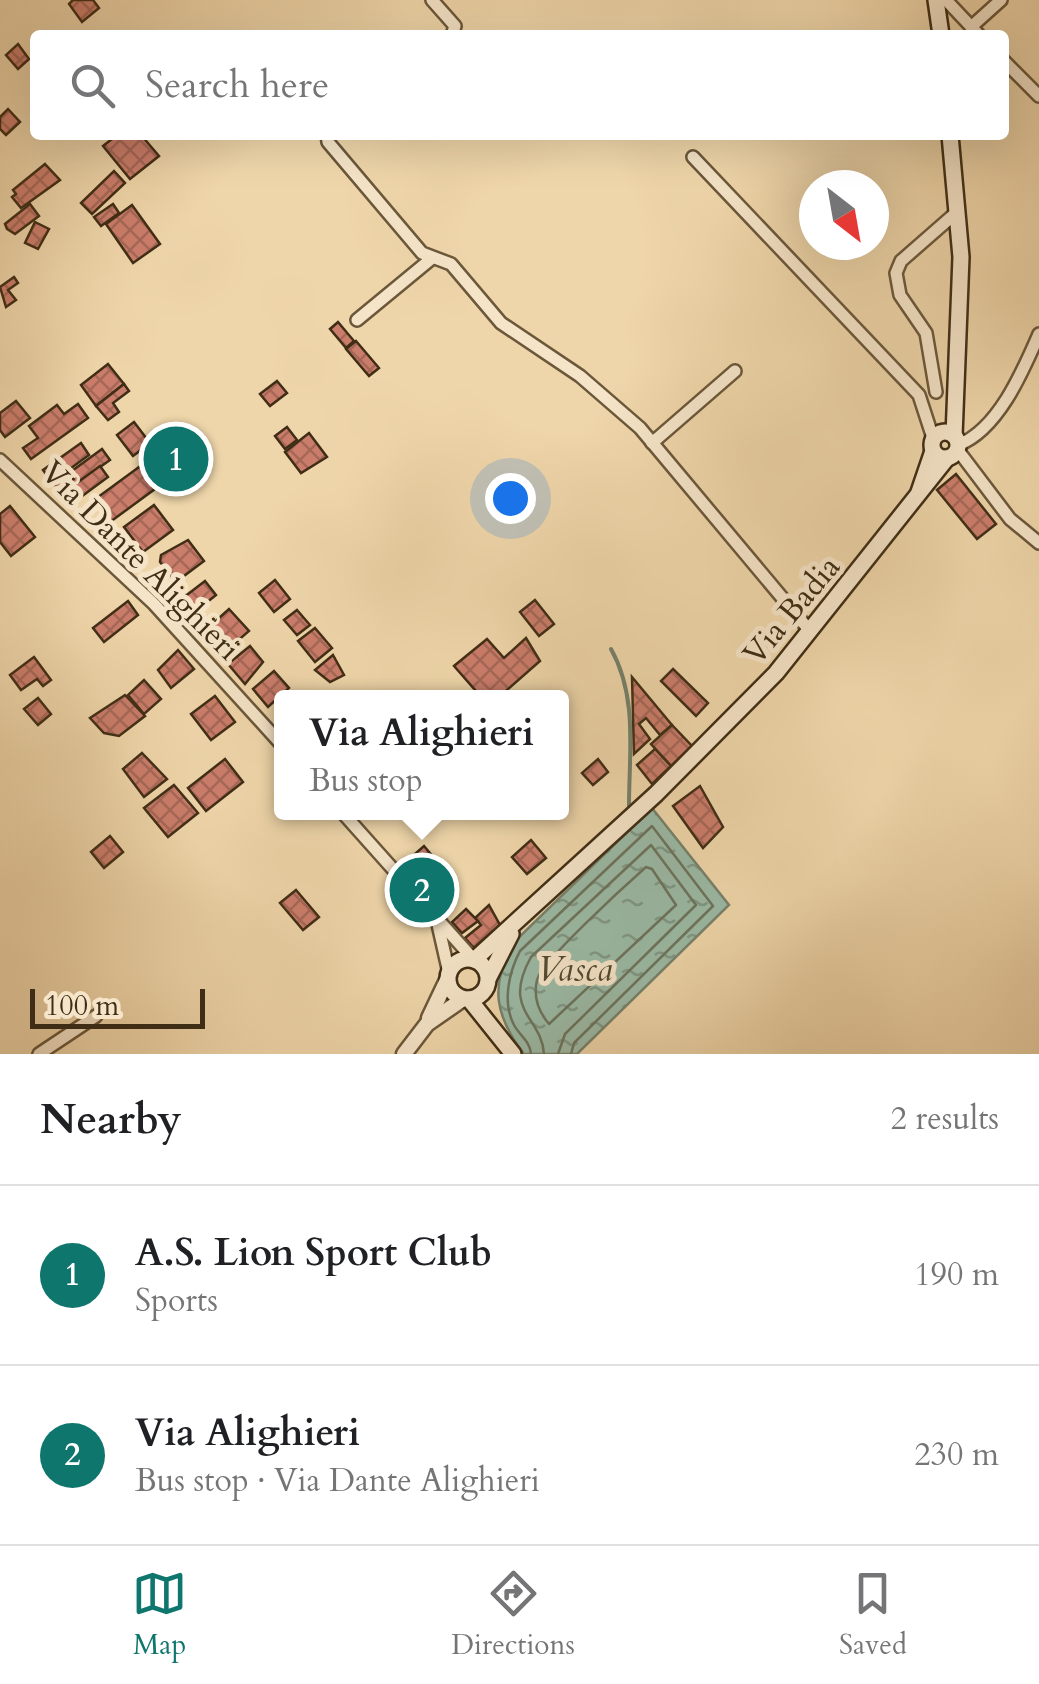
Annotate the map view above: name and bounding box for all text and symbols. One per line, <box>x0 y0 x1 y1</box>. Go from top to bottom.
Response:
search box <box>30 30 1009 140</box>
icon: search <box>65 58 120 113</box>
text: Search here <box>145 59 329 111</box>
north arrow <box>799 170 889 260</box>
pin: 1 <box>144 422 208 496</box>
street label: Via Dante Alighieri <box>31 451 250 670</box>
your location <box>485 473 536 524</box>
street label: Via Badia <box>733 546 851 675</box>
popup <box>274 690 569 820</box>
text: Via Alighieri <box>309 707 534 759</box>
text: Bus stop <box>309 759 423 803</box>
pin: 2 <box>390 852 454 928</box>
water label: Vasca <box>537 946 613 994</box>
scale bar <box>30 984 205 1028</box>
text: 100 m <box>45 987 119 1025</box>
text: Nearby <box>40 1091 182 1148</box>
text: 2 results <box>891 1097 999 1141</box>
text: A.S. Lion Sport Club <box>135 1227 492 1279</box>
text: 1 <box>64 1253 81 1297</box>
text: 190 m <box>914 1253 999 1297</box>
text: Sports <box>135 1279 218 1323</box>
text: Via Alighieri <box>135 1407 360 1459</box>
text: 2 <box>64 1433 81 1477</box>
text: 230 m <box>914 1433 999 1477</box>
text: Bus stop · Via Dante Alighieri <box>135 1459 540 1503</box>
tab: Map <box>132 1566 187 1664</box>
tab: Directions <box>451 1566 575 1664</box>
tab: Saved <box>839 1566 907 1664</box>

